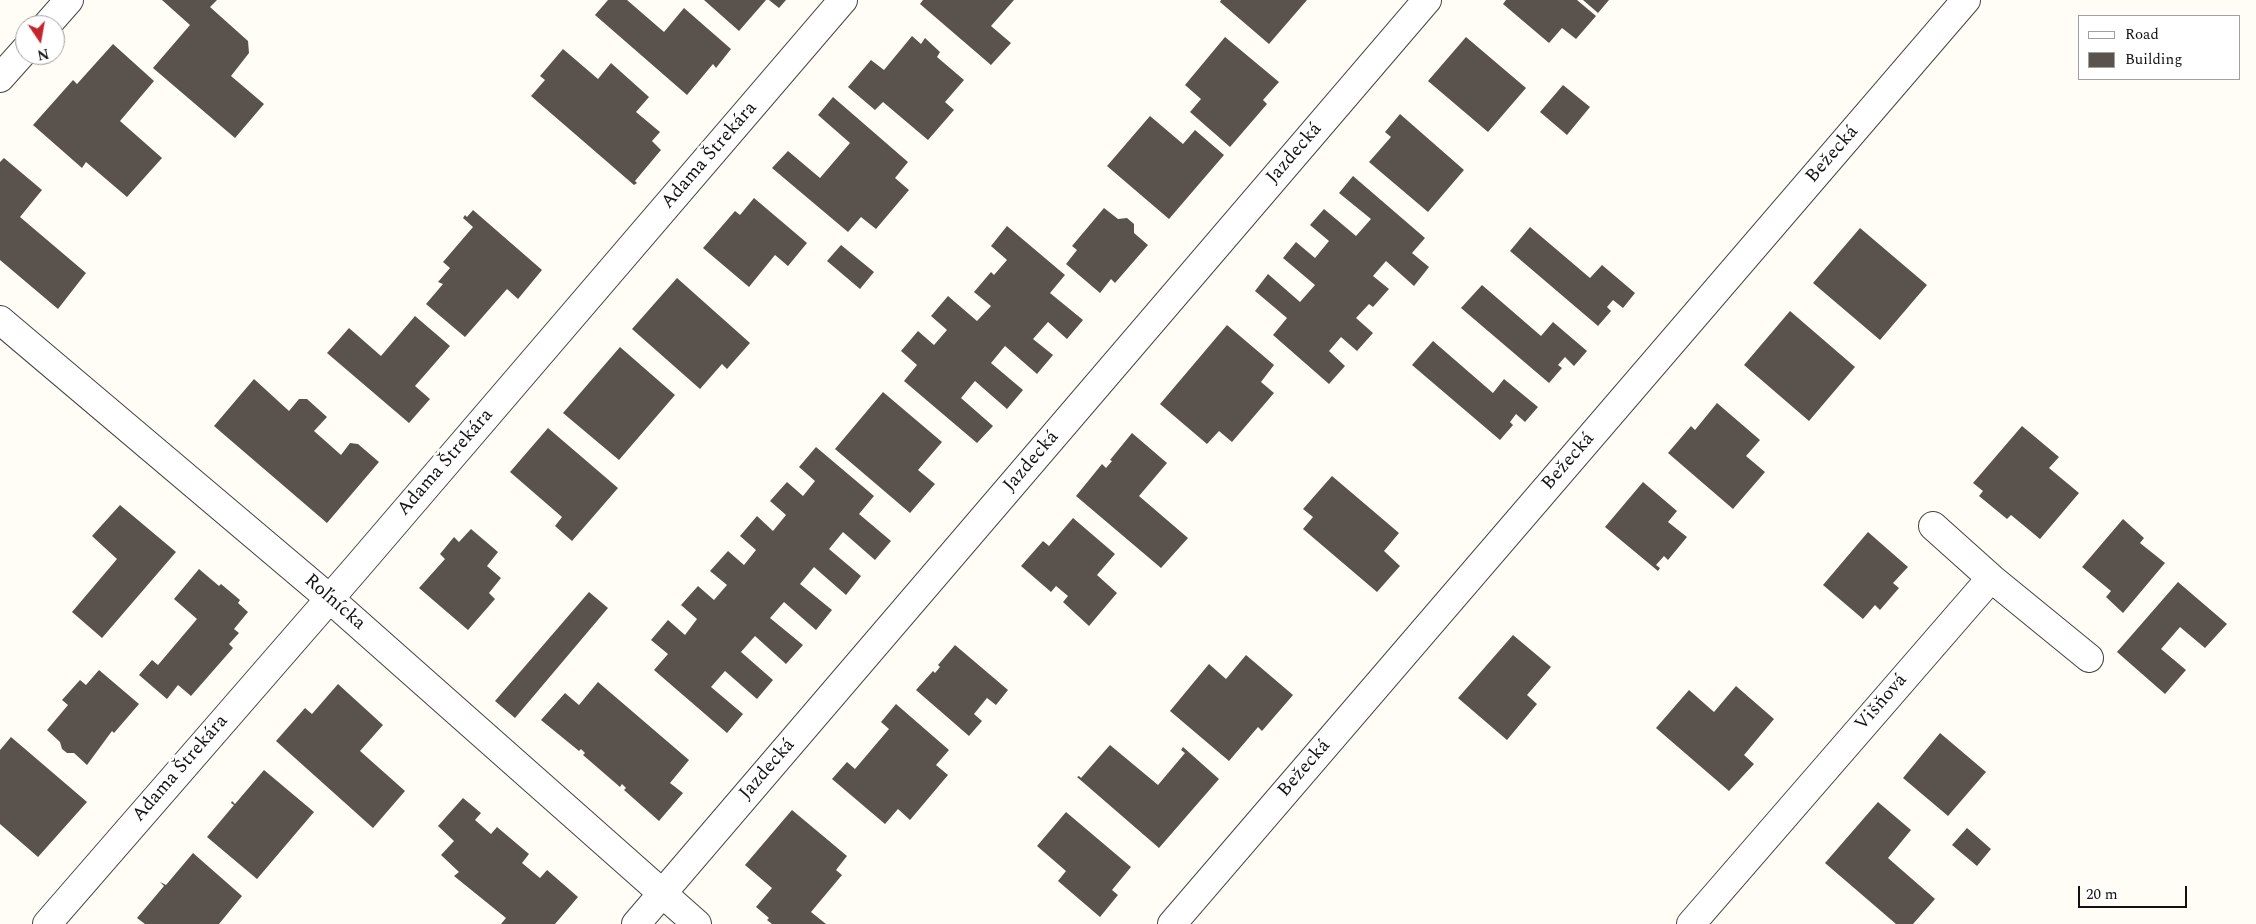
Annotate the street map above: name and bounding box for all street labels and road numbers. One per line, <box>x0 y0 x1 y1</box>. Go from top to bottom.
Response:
street label: Adama Štrekára <box>657 98 763 214</box>
street label: Jazdecká <box>1262 119 1328 189</box>
street label: Bežecká <box>1802 122 1864 188</box>
street label: Adama Štrekára <box>393 405 499 521</box>
street label: Jazdecká <box>999 427 1065 497</box>
street label: Bežecká <box>1538 429 1600 495</box>
street label: Roľnícka <box>299 570 369 636</box>
street label: Višňová <box>1851 670 1913 736</box>
street label: Adama Štrekára <box>128 711 234 827</box>
street label: Jazdecká <box>735 735 801 805</box>
street label: Bežecká <box>1274 736 1336 802</box>

